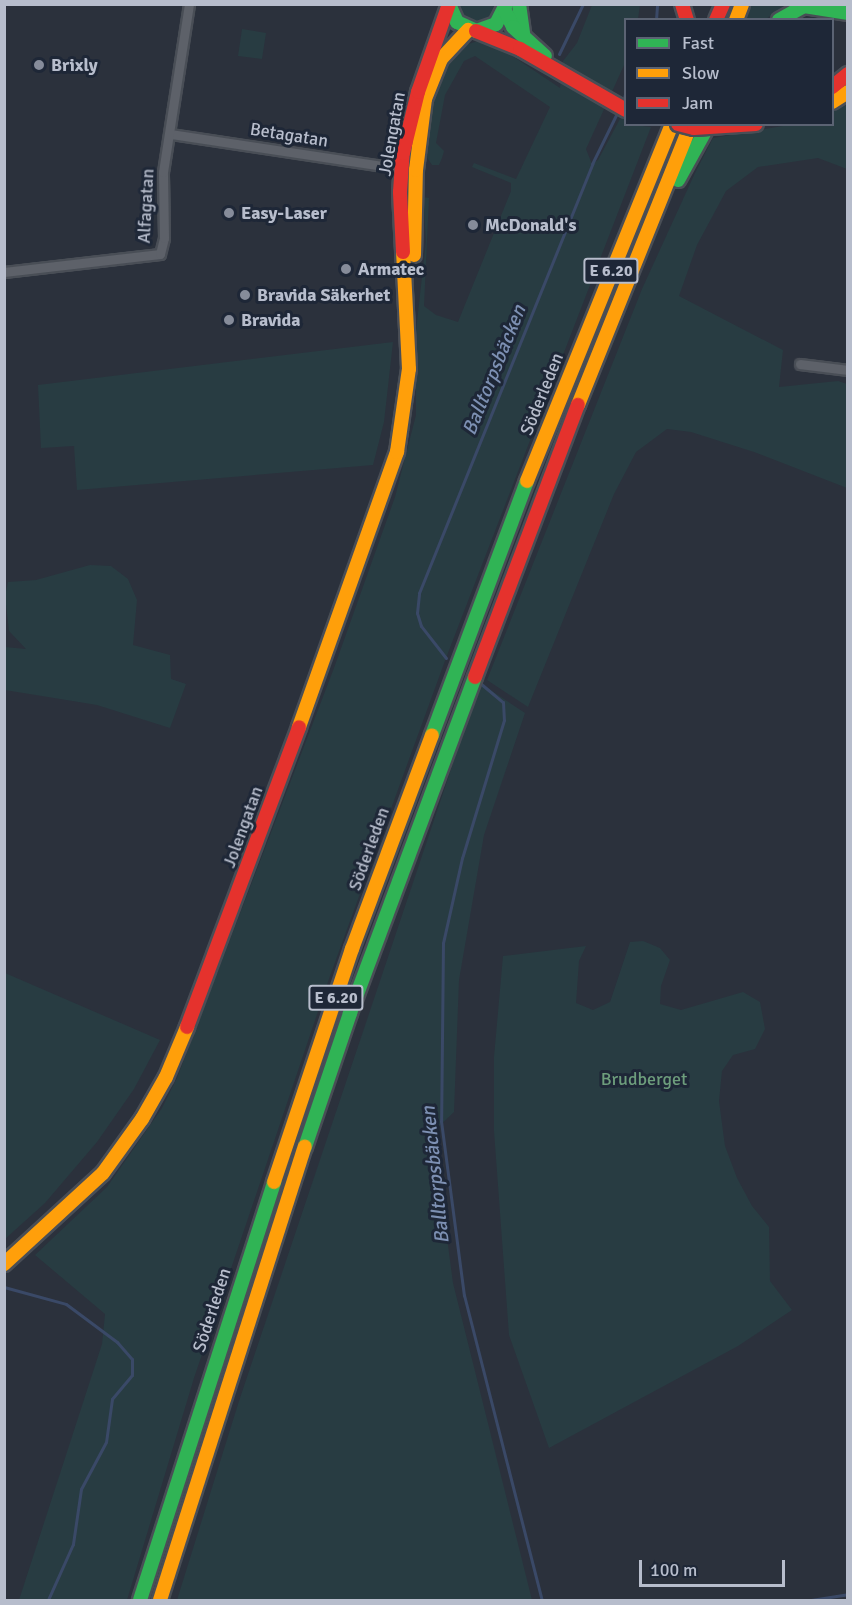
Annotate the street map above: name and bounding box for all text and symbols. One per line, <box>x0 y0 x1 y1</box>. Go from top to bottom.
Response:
legend <box>624 18 834 126</box>
text: Fast <box>682 32 714 54</box>
place label: Brixly <box>51 54 98 76</box>
marker: Brixly <box>32 58 46 72</box>
text: Slow <box>682 62 719 84</box>
street label: Jolengatan <box>374 90 410 178</box>
text: Jam <box>682 92 713 114</box>
street label: Betagatan <box>248 118 330 152</box>
street label: Alfagatan <box>133 168 159 244</box>
place label: Easy-Laser <box>241 202 327 224</box>
marker: Easy-Laser <box>222 206 236 220</box>
place label: McDonald's <box>485 214 576 236</box>
marker: McDonald's <box>466 218 480 232</box>
place label: Armatec <box>358 258 424 280</box>
road number: E 6.20 <box>582 258 640 284</box>
marker: Armatec <box>339 262 353 276</box>
place label: Bravida Säkerhet <box>257 284 390 306</box>
marker: Bravida Säkerhet <box>238 288 252 302</box>
water label: Balltorpsbäcken <box>457 302 531 438</box>
place label: Bravida <box>241 309 300 331</box>
marker: Bravida <box>222 313 236 327</box>
street label: Söderleden <box>516 350 568 438</box>
street label: Jolengatan <box>218 783 268 871</box>
street label: Söderleden <box>344 804 394 894</box>
road number: E 6.20 <box>308 985 364 1011</box>
park label: Brudberget <box>601 1068 687 1090</box>
water label: Balltorpsbäcken <box>416 1105 454 1245</box>
street label: Söderleden <box>188 1265 236 1355</box>
scale bar <box>642 1548 788 1586</box>
text: 100 m <box>650 1559 697 1581</box>

